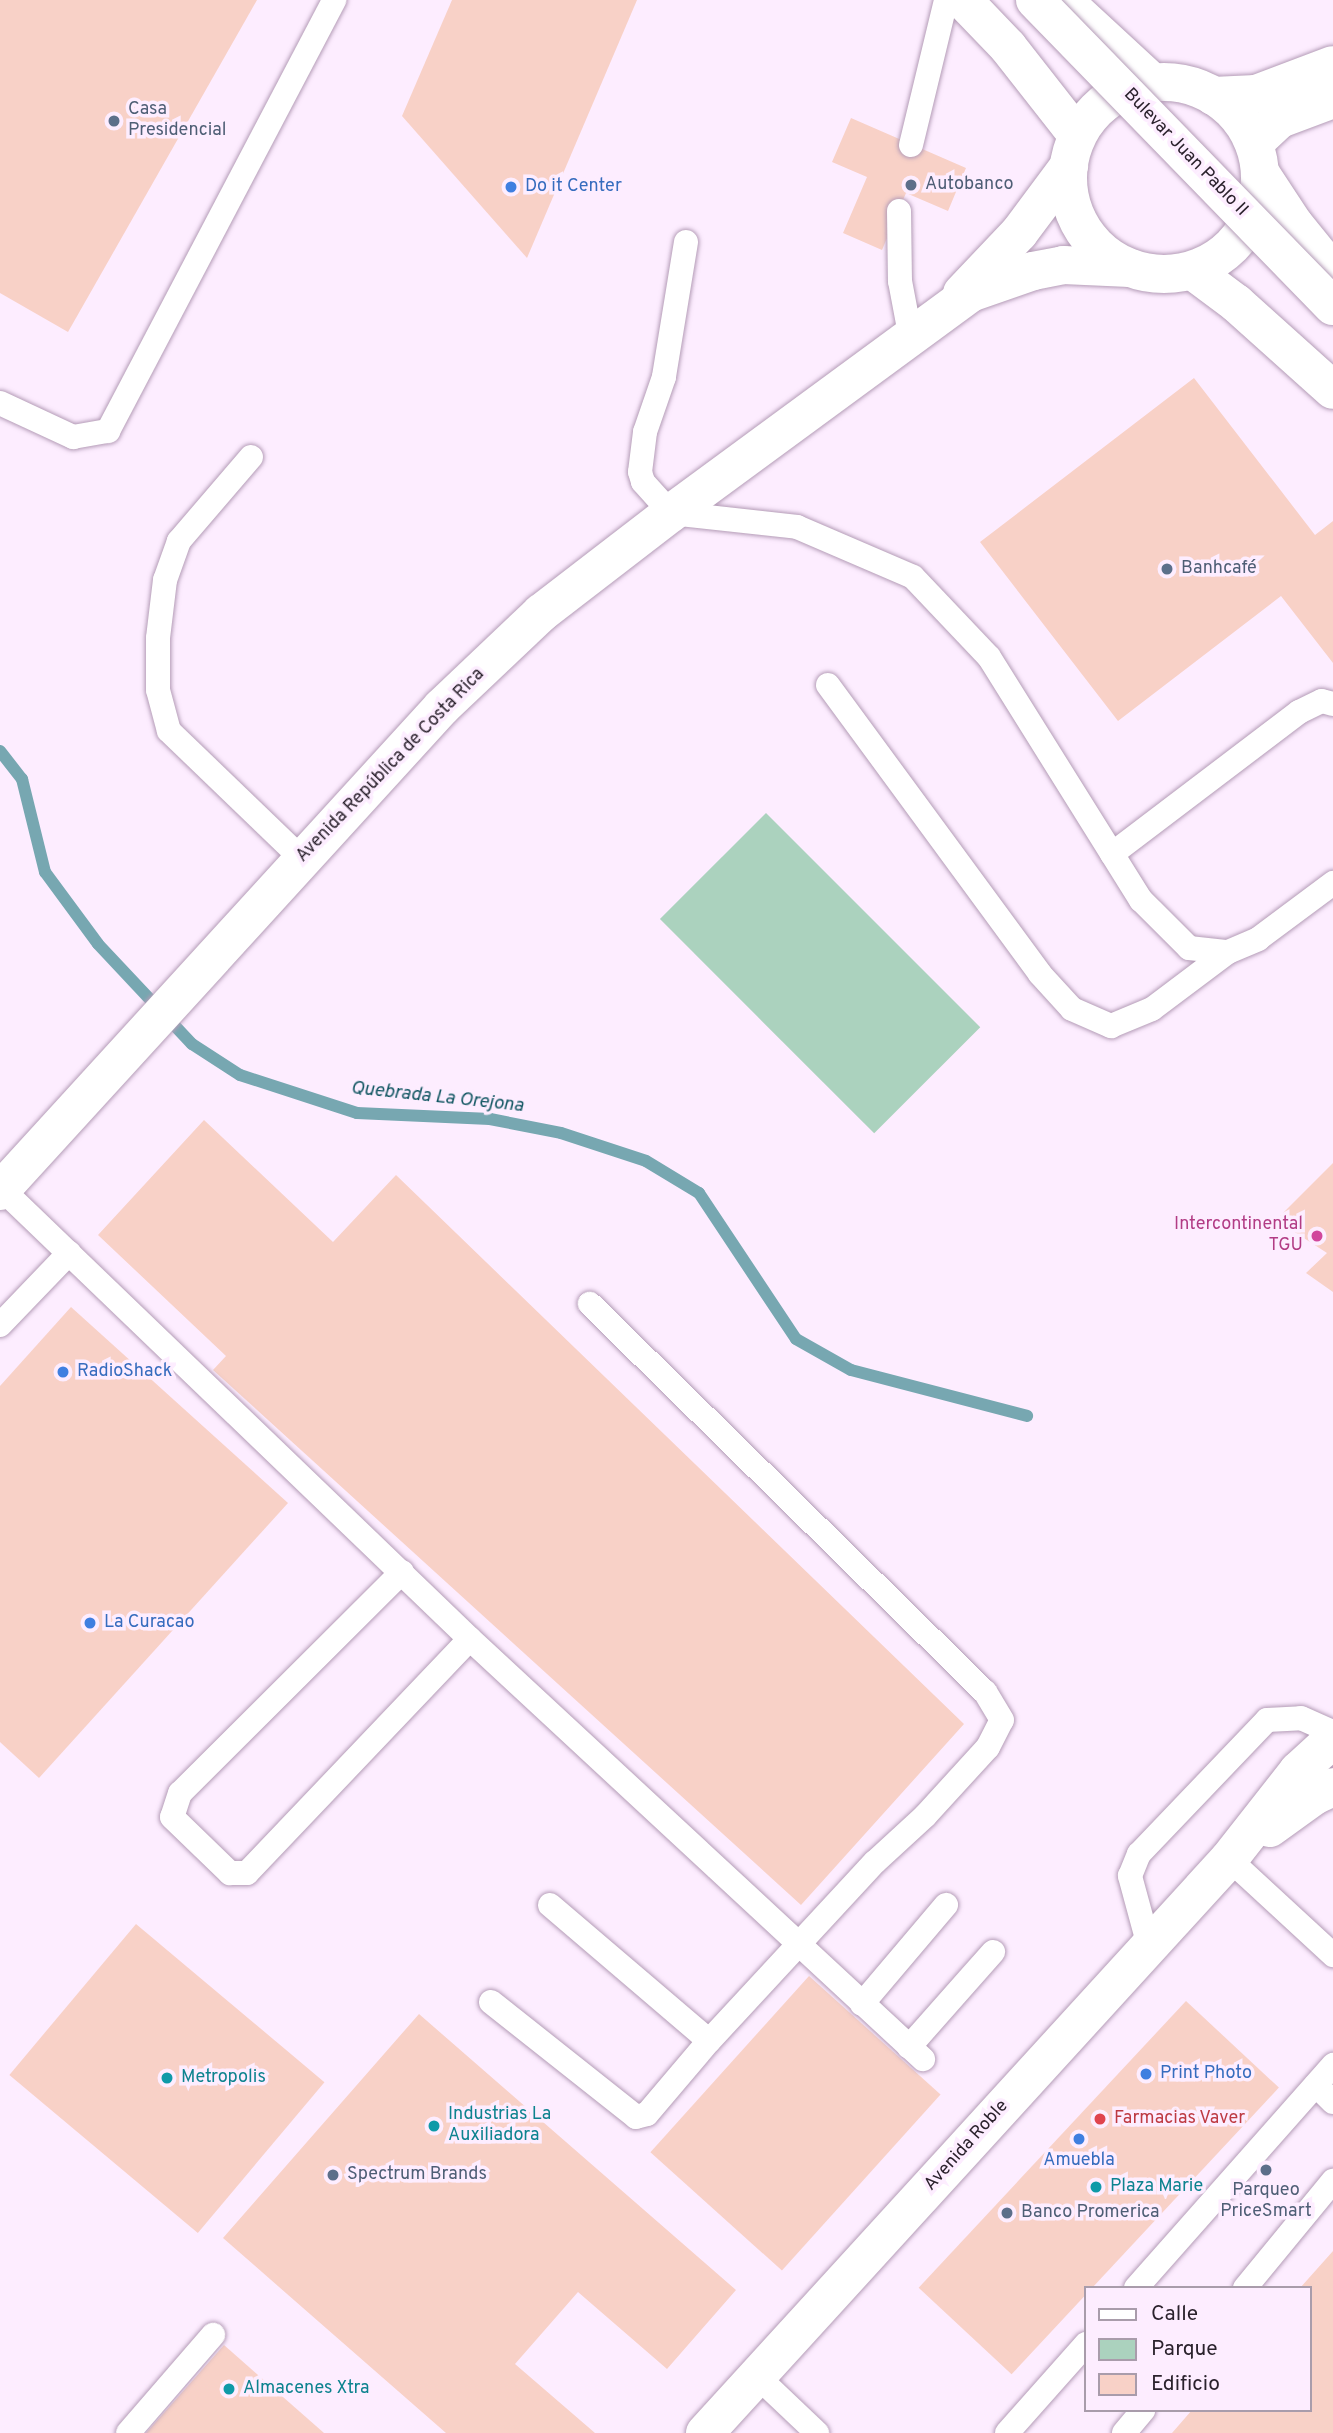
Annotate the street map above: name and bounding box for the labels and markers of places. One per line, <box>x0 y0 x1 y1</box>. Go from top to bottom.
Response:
place label: Casa Presidencial <box>128 100 227 142</box>
marker: Casa Presidencial <box>106 113 122 129</box>
place label: Autobanco <box>925 174 1014 196</box>
place label: Do it Center <box>525 176 622 198</box>
marker: Autobanco <box>903 177 919 193</box>
marker: Do it Center <box>503 179 519 195</box>
place label: Banhcafé <box>1181 558 1257 580</box>
marker: Banhcafé <box>1159 561 1175 577</box>
place label: Intercontinental TGU <box>1174 1215 1303 1258</box>
marker: Intercontinental TGU <box>1309 1228 1325 1244</box>
place label: RadioShack <box>77 1361 172 1383</box>
marker: RadioShack <box>55 1364 71 1380</box>
place label: La Curacao <box>104 1612 195 1634</box>
marker: La Curacao <box>82 1615 98 1631</box>
place label: Print Photo <box>1160 2063 1252 2085</box>
marker: Print Photo <box>1138 2066 1154 2082</box>
place label: Metropolis <box>181 2067 266 2089</box>
marker: Metropolis <box>159 2070 175 2086</box>
place label: Industrias La Auxiliadora <box>448 2105 551 2148</box>
place label: Farmacias Vaver <box>1114 2108 1246 2130</box>
marker: Farmacias Vaver <box>1092 2111 1108 2127</box>
marker: Industrias La Auxiliadora <box>426 2118 442 2134</box>
marker: Amuebla <box>1071 2131 1087 2147</box>
place label: Amuebla <box>1043 2150 1115 2172</box>
marker: Parqueo PriceSmart <box>1258 2162 1274 2178</box>
place label: Spectrum Brands <box>347 2164 487 2186</box>
marker: Spectrum Brands <box>325 2167 341 2183</box>
place label: Plaza Marie <box>1110 2176 1203 2198</box>
marker: Plaza Marie <box>1088 2179 1104 2195</box>
place label: Parqueo PriceSmart <box>1220 2181 1312 2224</box>
place label: Banco Promerica <box>1021 2202 1159 2224</box>
marker: Banco Promerica <box>999 2205 1015 2221</box>
place label: Almacenes Xtra <box>243 2378 370 2400</box>
marker: Almacenes Xtra <box>221 2381 237 2397</box>

